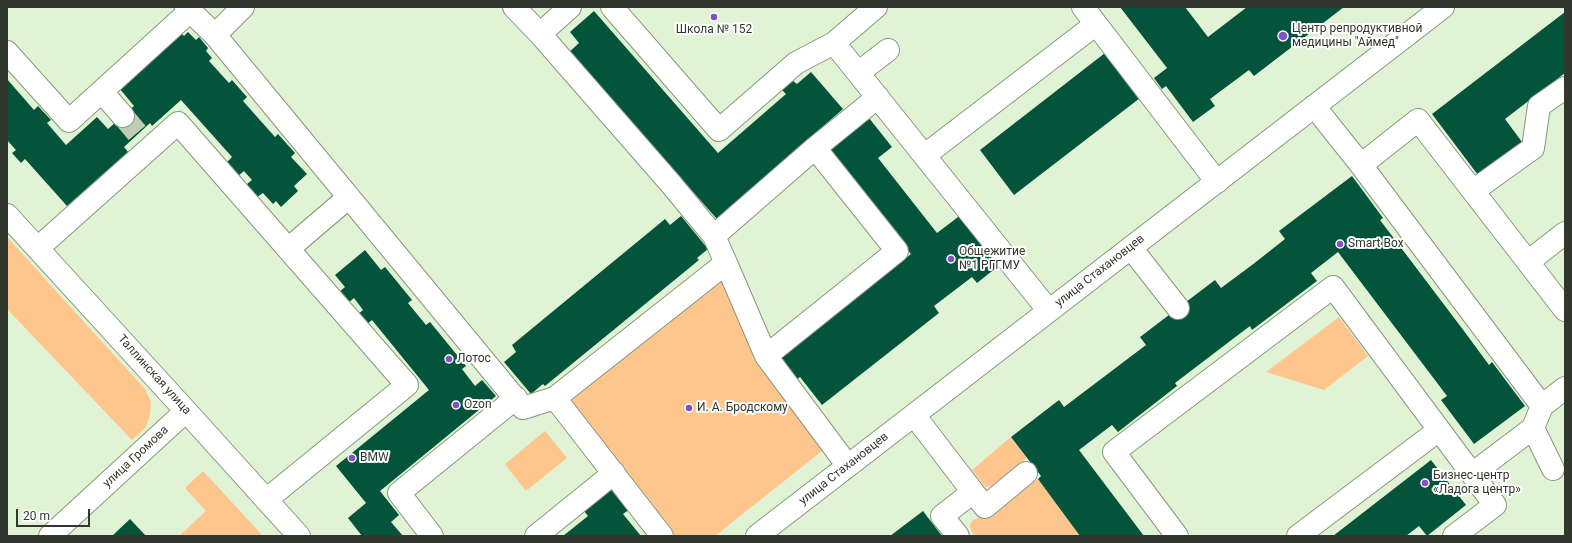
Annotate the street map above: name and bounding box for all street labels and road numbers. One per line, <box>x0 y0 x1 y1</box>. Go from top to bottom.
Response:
street label: улица Стахановцев <box>1052 232 1148 310</box>
street label: Таллинская улица <box>114 332 194 418</box>
street label: улица Громова <box>100 423 172 491</box>
street label: улица Стахановцев <box>796 430 892 508</box>

